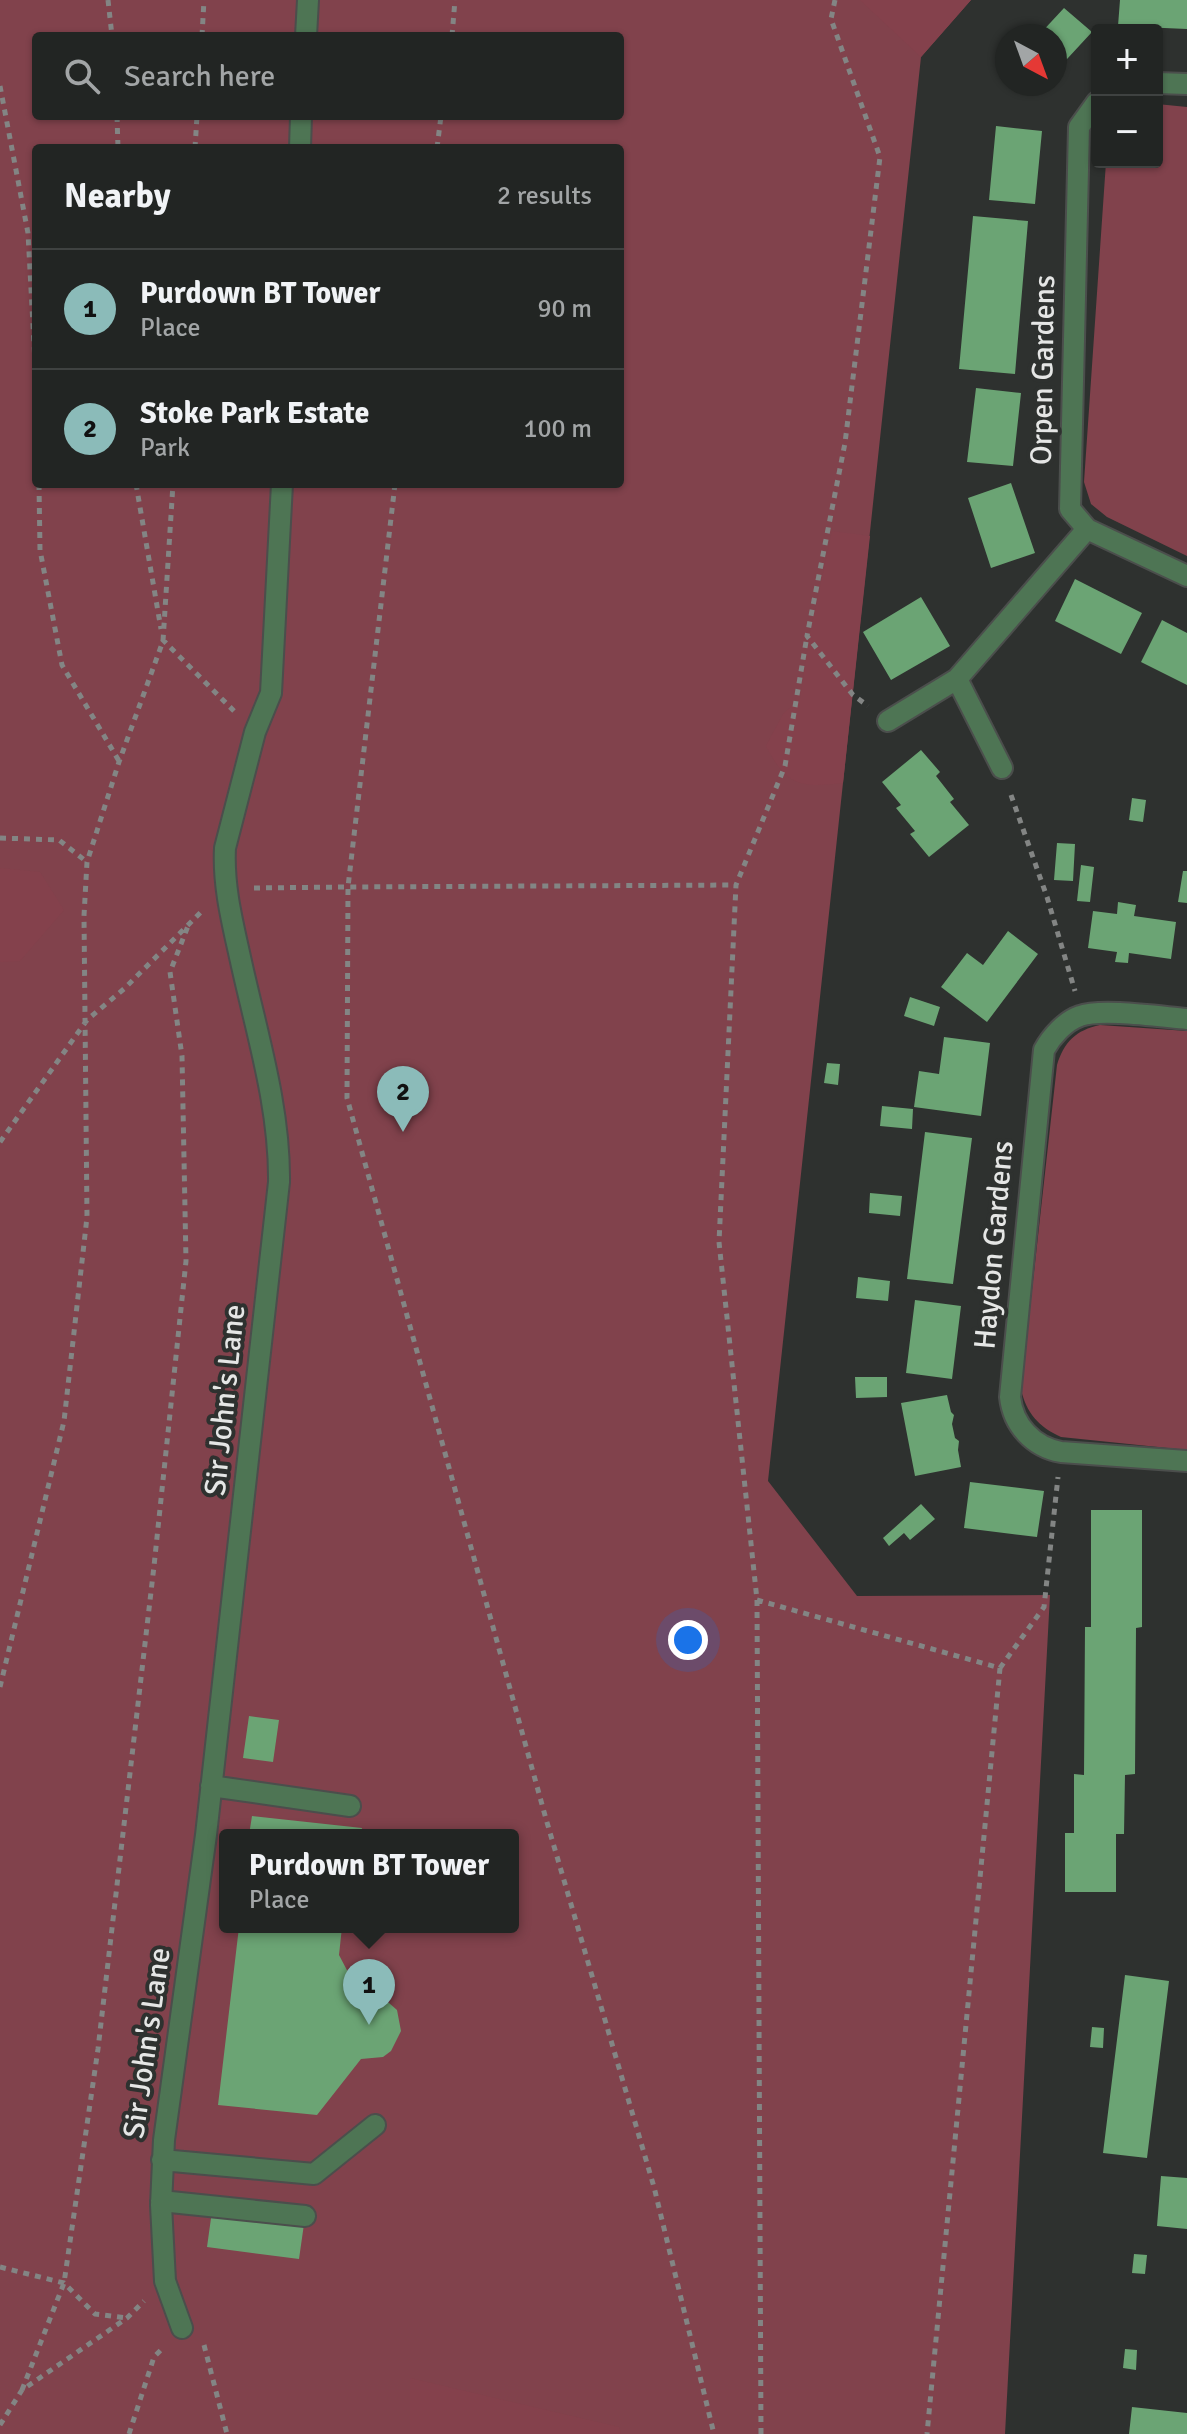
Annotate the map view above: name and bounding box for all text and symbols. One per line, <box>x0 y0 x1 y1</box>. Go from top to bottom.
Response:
north arrow <box>995 24 1067 96</box>
map controls <box>1091 24 1163 168</box>
button: + <box>1091 24 1163 96</box>
search box <box>32 32 624 120</box>
icon: search <box>60 54 104 98</box>
text: Search here <box>124 58 275 95</box>
button: − <box>1091 96 1163 168</box>
text: Nearby <box>64 175 171 217</box>
text: 2 results <box>497 180 592 212</box>
text: Purdown BT Tower <box>140 275 380 312</box>
street label: Orpen Gardens <box>1023 275 1063 465</box>
text: 1 <box>83 293 97 325</box>
text: 90 m <box>537 293 592 325</box>
text: Place <box>140 312 201 344</box>
text: Stoke Park Estate <box>140 395 370 432</box>
text: 2 <box>83 413 97 445</box>
text: 100 m <box>523 413 592 445</box>
text: Park <box>140 432 190 464</box>
pin: 2 <box>377 1066 429 1132</box>
street label: Haydon Gardens <box>966 1139 1022 1351</box>
street label: Sir John's Lane <box>197 1303 253 1497</box>
your location <box>668 1620 708 1660</box>
popup <box>219 1829 519 1933</box>
text: Purdown BT Tower <box>249 1847 489 1884</box>
text: Place <box>249 1884 309 1916</box>
street label: Sir John's Lane <box>115 1945 179 2141</box>
pin: 1 <box>343 1959 395 2025</box>

